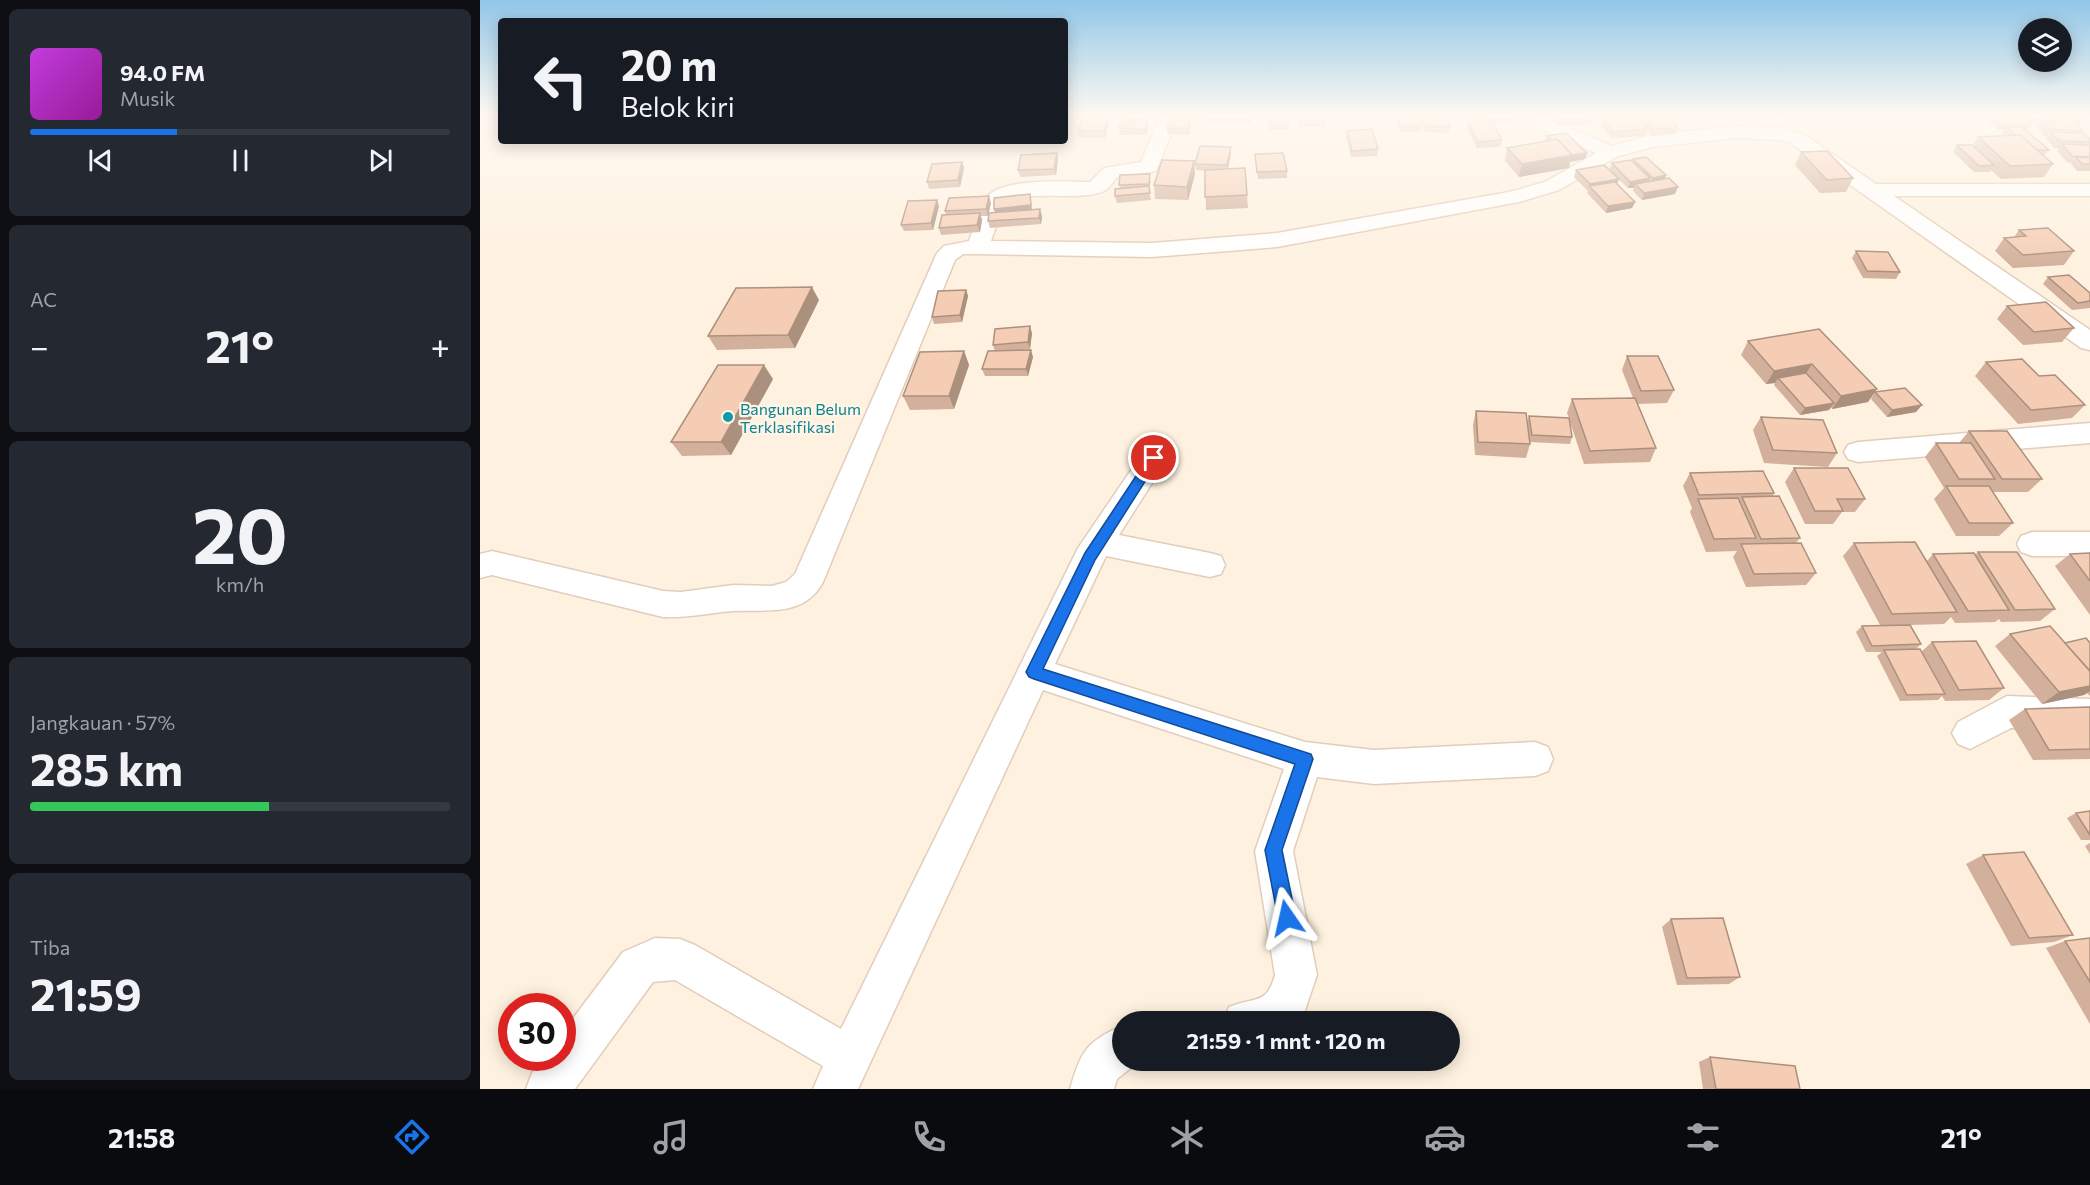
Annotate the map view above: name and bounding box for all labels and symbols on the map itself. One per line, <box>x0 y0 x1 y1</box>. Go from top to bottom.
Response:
place label: Bangunan Belum Terklasifikasi <box>740 399 861 436</box>
marker: Bangunan Belum Terklasifikasi <box>721 410 735 424</box>
pin <box>1128 432 1179 483</box>
position arrow <box>1255 886 1319 950</box>
speed limit sign: 30 <box>498 993 576 1071</box>

